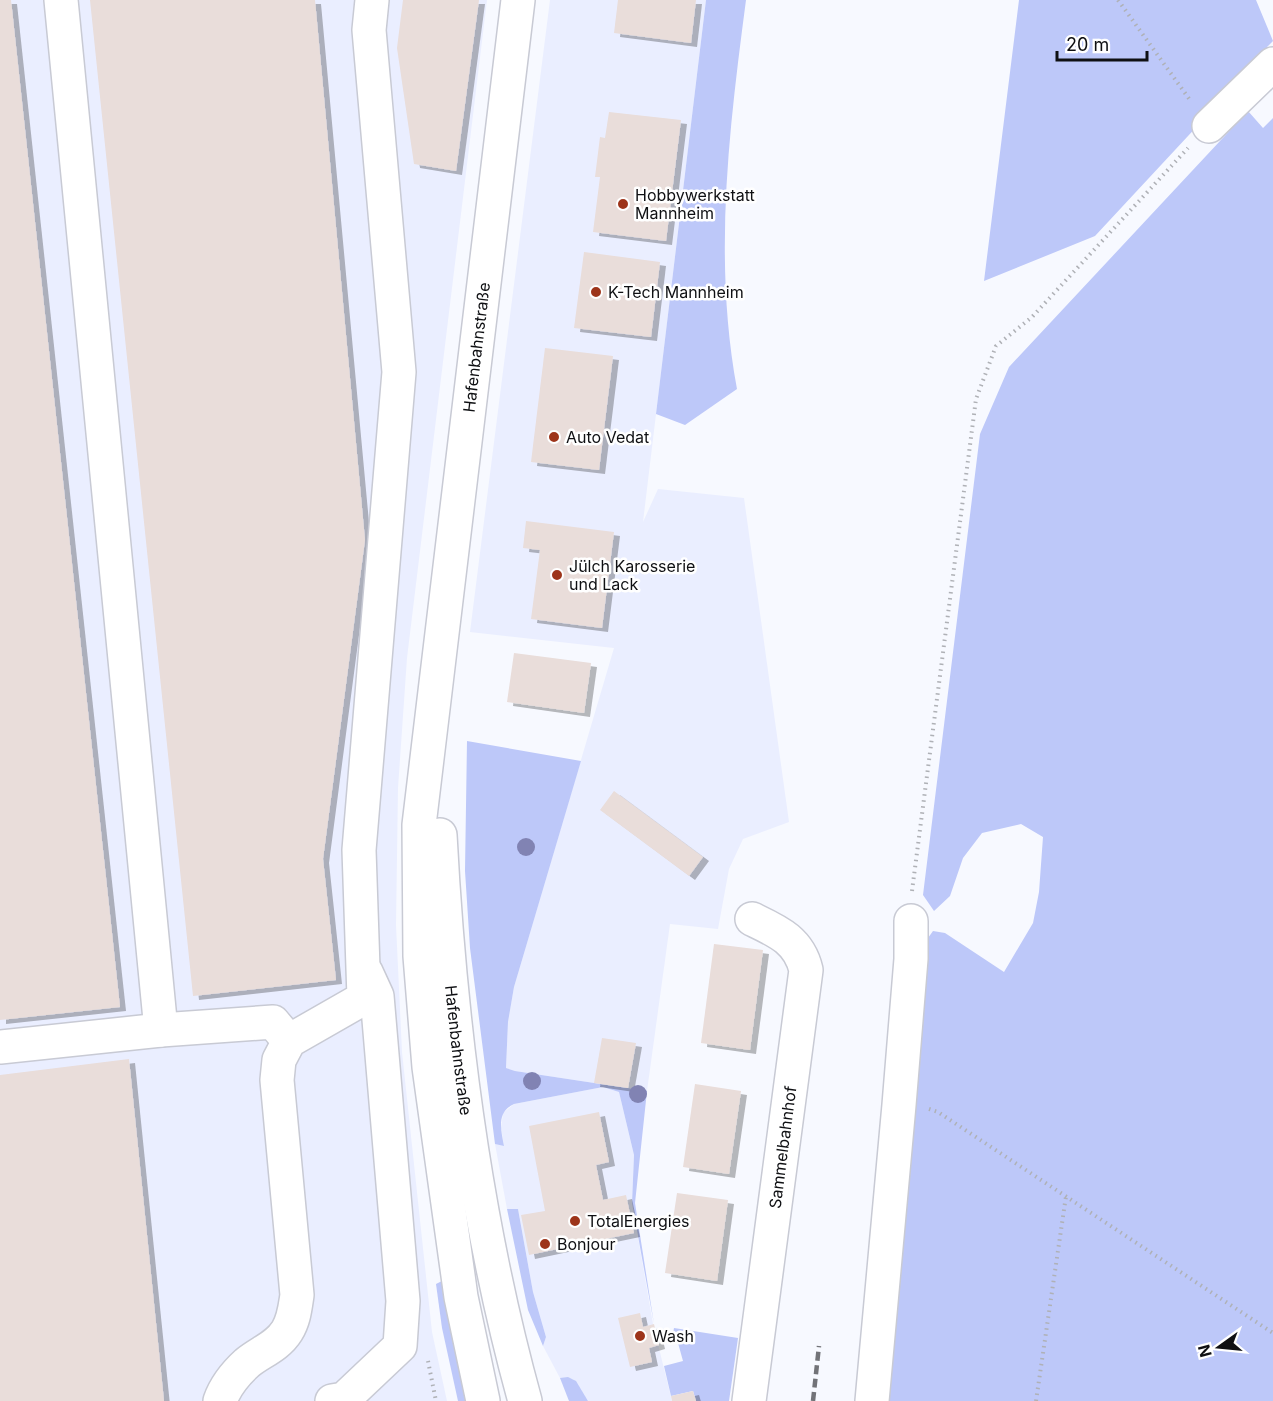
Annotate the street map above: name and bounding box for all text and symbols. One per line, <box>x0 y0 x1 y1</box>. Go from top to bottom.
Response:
scale bar <box>1057 24 1147 62</box>
text: 20 m <box>1066 34 1109 55</box>
place label: Hobbywerkstatt Mannheim <box>635 185 755 223</box>
marker: Hobbywerkstatt Mannheim <box>616 197 630 211</box>
street label: Hafenbahnstraße <box>459 281 494 413</box>
place label: K-Tech Mannheim <box>608 282 744 302</box>
marker: K-Tech Mannheim <box>589 285 603 299</box>
place label: Auto Vedat <box>566 427 649 447</box>
marker: Auto Vedat <box>547 430 561 444</box>
place label: Jülch Karosserie und Lack <box>569 556 695 594</box>
marker: Jülch Karosserie und Lack <box>550 568 564 582</box>
street label: Hafenbahnstraße <box>441 984 476 1116</box>
street label: Sammelbahnhof <box>765 1085 801 1210</box>
place label: TotalEnergies <box>587 1211 689 1231</box>
marker: TotalEnergies <box>568 1214 582 1228</box>
place label: Bonjour <box>557 1234 615 1254</box>
marker: Bonjour <box>538 1237 552 1251</box>
north arrow <box>1189 1317 1249 1377</box>
place label: Wash <box>652 1326 694 1346</box>
marker: Wash <box>633 1329 647 1343</box>
text: N <box>1193 1342 1216 1359</box>

